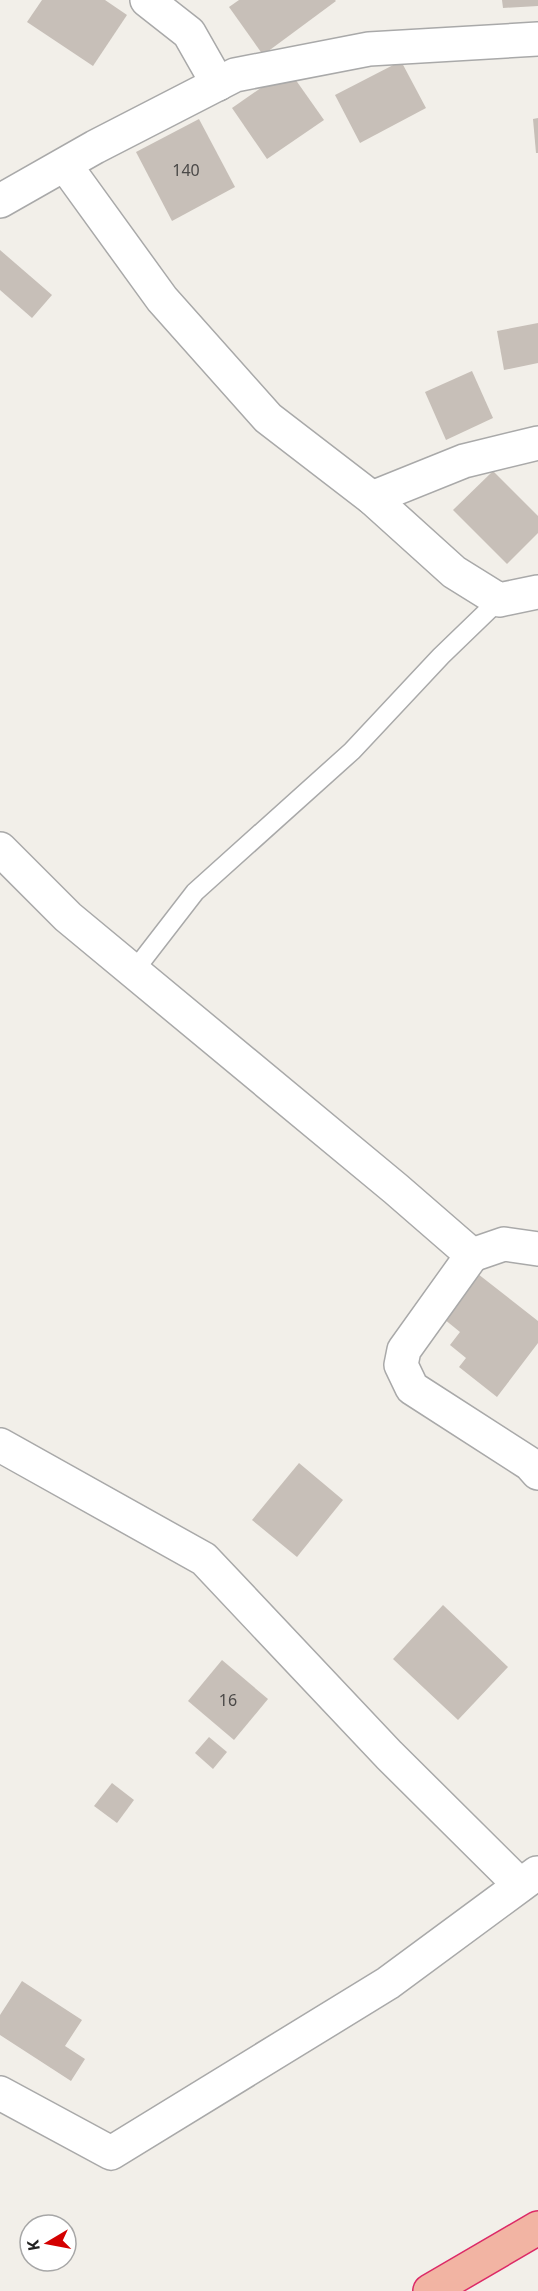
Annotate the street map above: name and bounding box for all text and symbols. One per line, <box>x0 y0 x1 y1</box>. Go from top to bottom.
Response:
house number: 140 <box>172 159 200 181</box>
house number: 16 <box>219 1689 237 1711</box>
north arrow <box>18 2213 78 2273</box>
text: K <box>21 2238 45 2253</box>

